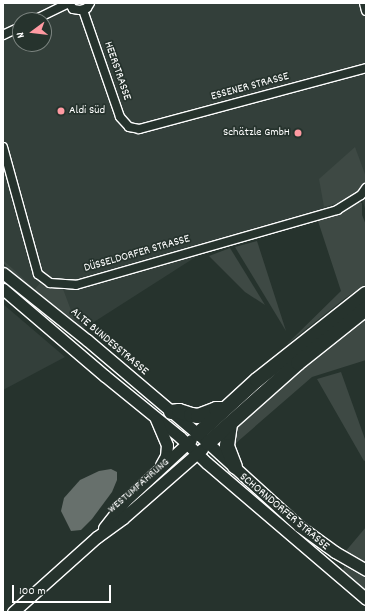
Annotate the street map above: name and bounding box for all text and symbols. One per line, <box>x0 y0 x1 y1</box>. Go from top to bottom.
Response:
north arrow <box>12 12 52 52</box>
text: N <box>13 30 30 40</box>
street label: HEERSTRASSE <box>100 40 134 102</box>
street label: ESSENER STRASSE <box>210 70 290 104</box>
place label: Aldi Süd <box>69 104 105 118</box>
marker: Aldi Süd <box>56 106 66 116</box>
place label: Schätzle GmbH <box>223 126 290 140</box>
marker: Schätzle GmbH <box>293 128 303 138</box>
street label: DÜSSELDORFER STRASSE <box>82 232 192 276</box>
street label: ALTE BUNDESSTRASSE <box>67 305 151 379</box>
street label: WESTUMFAHRUNG <box>105 455 173 517</box>
street label: SCHORNDORFER STRASSE <box>236 470 332 554</box>
scale bar <box>14 577 113 603</box>
text: 100 m <box>19 583 46 600</box>

